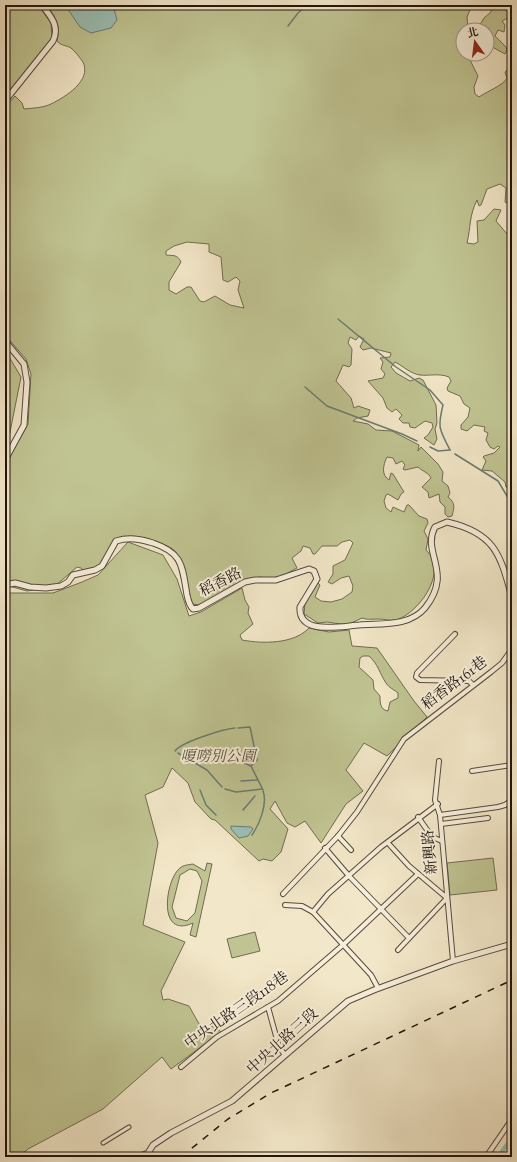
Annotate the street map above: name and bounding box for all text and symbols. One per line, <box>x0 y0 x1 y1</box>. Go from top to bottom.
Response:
north arrow <box>455 22 495 62</box>
text: 北 <box>466 24 480 42</box>
street label: 稻香路 <box>196 563 246 603</box>
street label: 稻香路161巷 <box>418 652 492 716</box>
park label: 嗄嘮別公園 <box>180 747 257 768</box>
street label: 新興路 <box>419 829 443 875</box>
street label: 中央北路三段118巷 <box>182 968 292 1054</box>
street label: 中央北路三段 <box>244 1005 322 1079</box>

